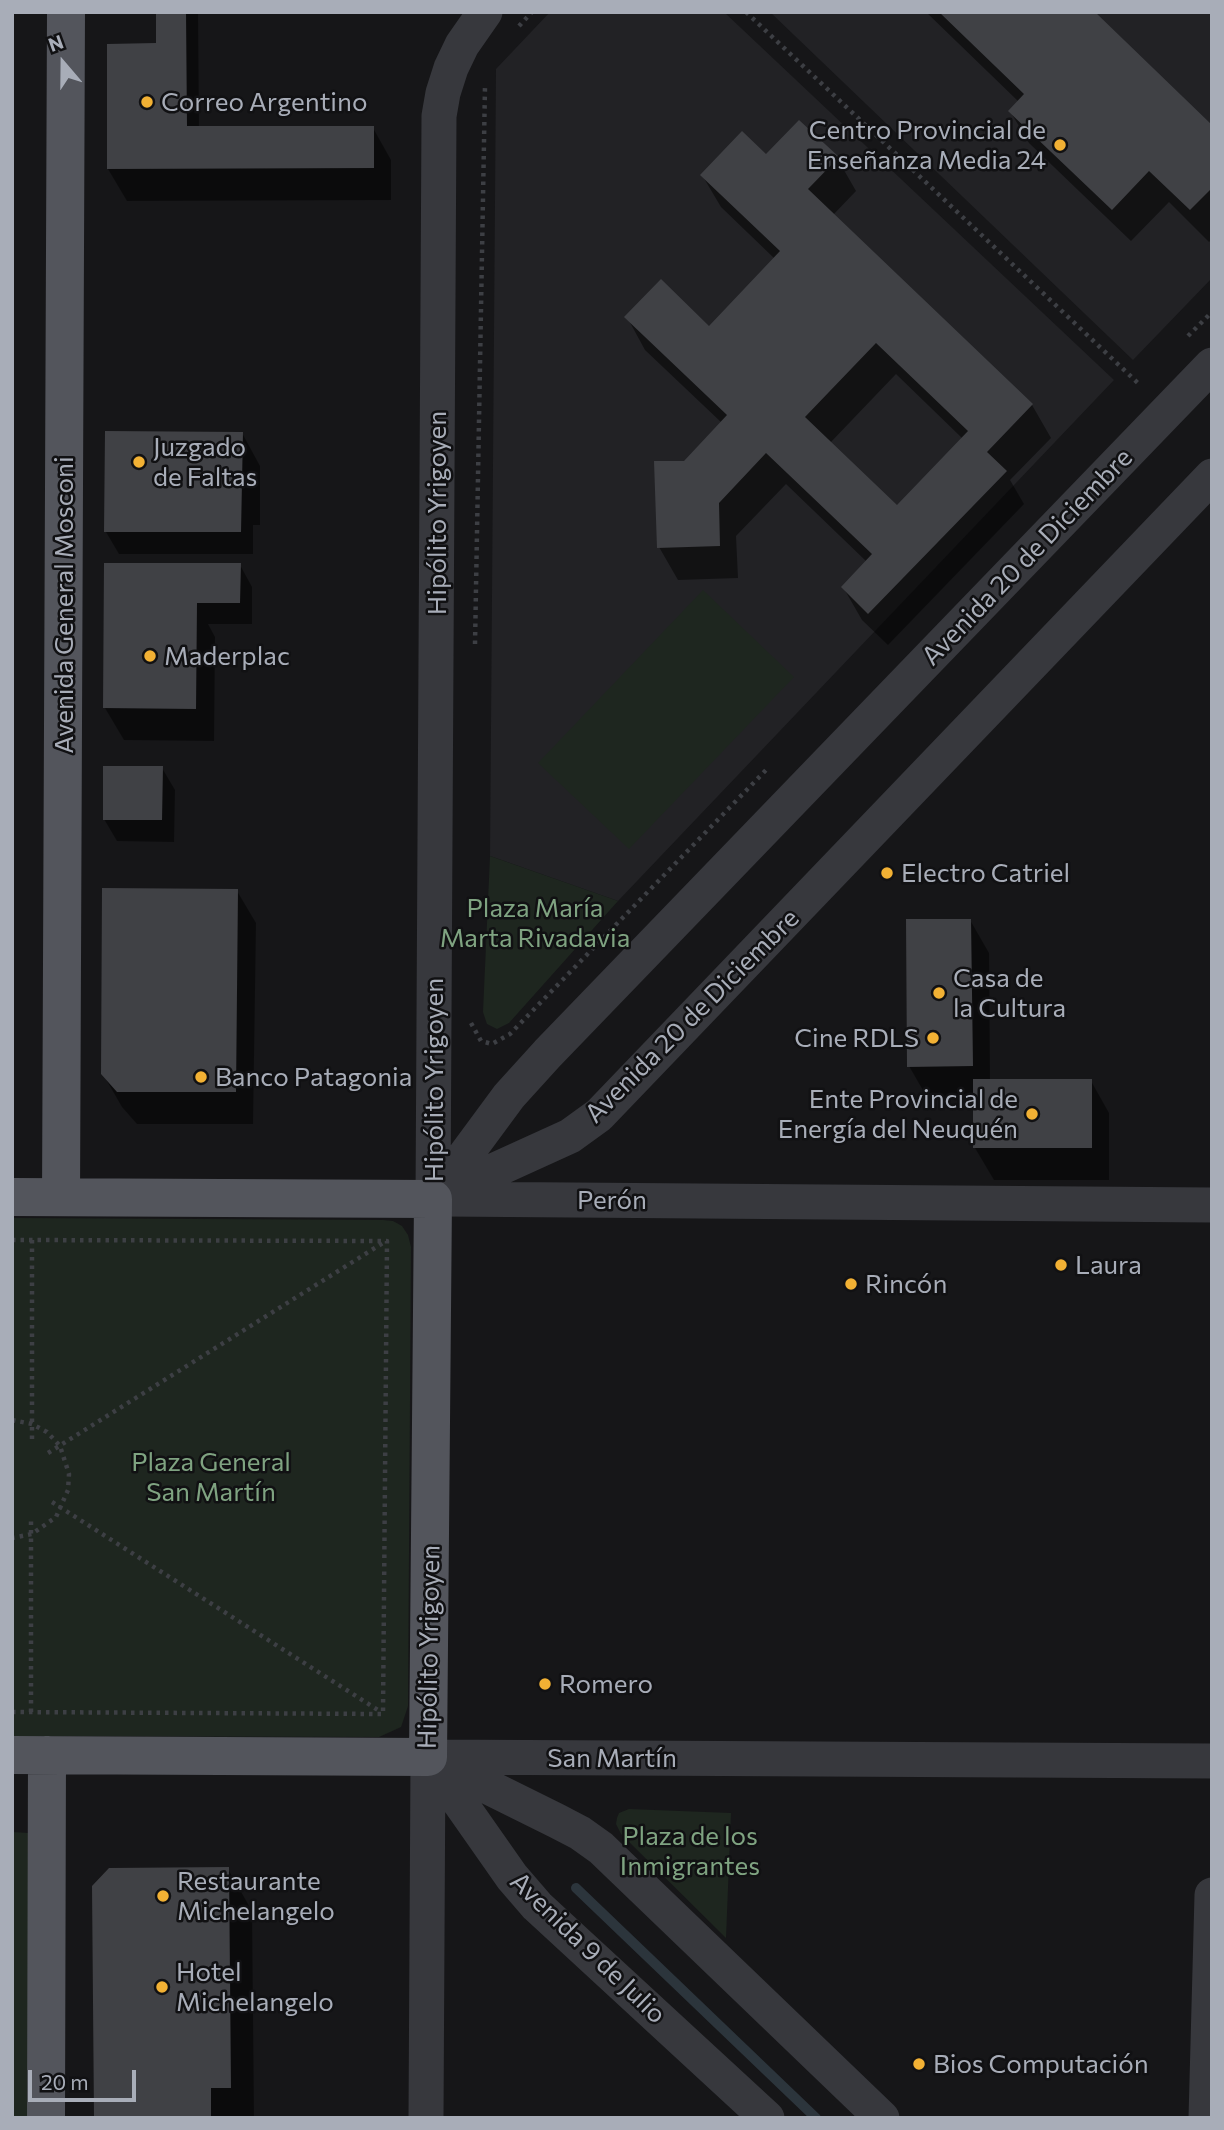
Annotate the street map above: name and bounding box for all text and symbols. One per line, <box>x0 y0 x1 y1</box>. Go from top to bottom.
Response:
north arrow <box>28 28 98 98</box>
text: N <box>45 30 66 56</box>
place label: Correo Argentino <box>161 86 367 118</box>
marker: Correo Argentino <box>139 94 155 110</box>
place label: Centro Provincial de Enseñanza Media 24 <box>807 114 1046 176</box>
marker: Centro Provincial de Enseñanza Media 24 <box>1052 137 1068 153</box>
street label: Hipólito Yrigoyen <box>421 411 453 615</box>
place label: Juzgado de Faltas <box>153 431 257 492</box>
street label: Avenida 20 de Diciembre <box>915 442 1139 672</box>
marker: Juzgado de Faltas <box>131 454 147 470</box>
street label: Avenida General Mosconi <box>48 456 80 754</box>
place label: Maderplac <box>164 640 290 672</box>
marker: Maderplac <box>142 648 158 664</box>
place label: Electro Catriel <box>901 857 1070 889</box>
marker: Electro Catriel <box>879 865 895 881</box>
park label: Plaza María Marta Rivadavia <box>440 892 630 954</box>
street label: Avenida 20 de Diciembre <box>579 903 805 1129</box>
place label: Casa de la Cultura <box>953 962 1066 1024</box>
street label: Hipólito Yrigoyen <box>418 978 450 1182</box>
marker: Casa de la Cultura <box>931 985 947 1001</box>
place label: Cine RDLS <box>794 1022 919 1054</box>
marker: Cine RDLS <box>925 1030 941 1046</box>
place label: Banco Patagonia <box>215 1061 412 1093</box>
marker: Banco Patagonia <box>193 1069 209 1085</box>
place label: Ente Provincial de Energía del Neuquén <box>778 1083 1018 1144</box>
marker: Ente Provincial de Energía del Neuquén <box>1024 1106 1040 1122</box>
street label: Perón <box>577 1184 647 1216</box>
place label: Laura <box>1075 1249 1142 1281</box>
marker: Laura <box>1053 1257 1069 1273</box>
place label: Rincón <box>865 1268 947 1300</box>
marker: Rincón <box>843 1276 859 1292</box>
park label: Plaza General San Martín <box>131 1446 291 1508</box>
street label: Hipólito Yrigoyen <box>412 1545 446 1749</box>
place label: Romero <box>559 1668 653 1700</box>
marker: Romero <box>537 1676 553 1692</box>
street label: San Martín <box>547 1742 677 1774</box>
park label: Plaza de los Inmigrantes <box>620 1820 760 1882</box>
place label: Restaurante Michelangelo <box>177 1865 335 1926</box>
street label: Avenida 9 de Julio <box>504 1866 672 2030</box>
marker: Restaurante Michelangelo <box>155 1888 171 1904</box>
place label: Hotel Michelangelo <box>176 1956 334 2018</box>
marker: Hotel Michelangelo <box>154 1979 170 1995</box>
place label: Bios Computación <box>933 2048 1149 2080</box>
scale bar <box>32 2056 140 2100</box>
marker: Bios Computación <box>911 2056 927 2072</box>
text: 20 m <box>41 2069 89 2094</box>

